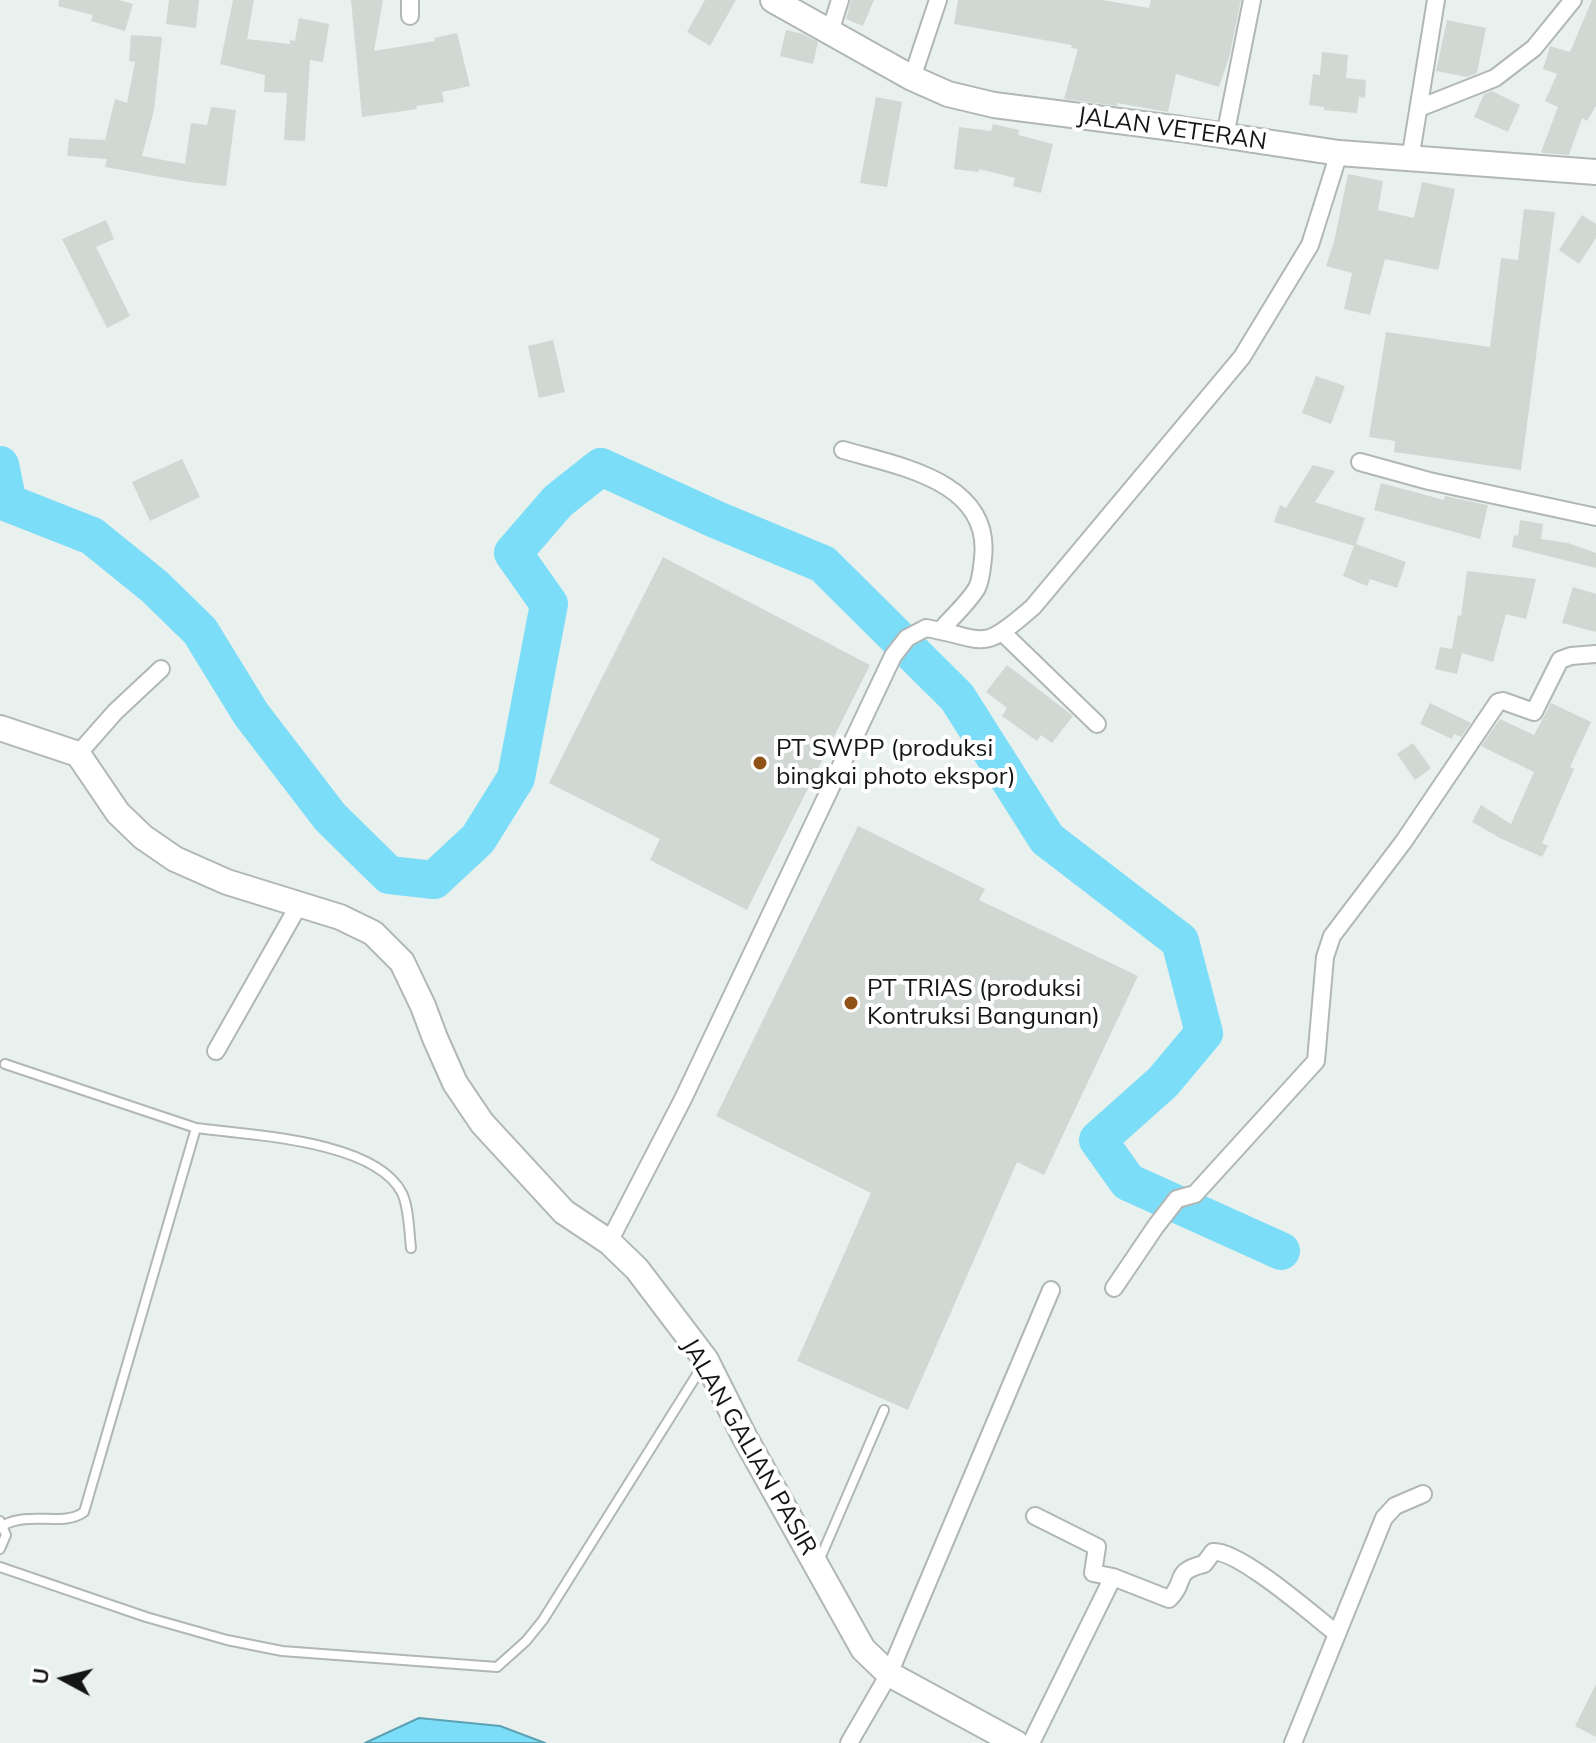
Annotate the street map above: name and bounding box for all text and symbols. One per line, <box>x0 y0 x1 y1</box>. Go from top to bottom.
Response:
street label: JALAN VETERAN <box>1075 101 1269 157</box>
place label: PT SWPP (produksi bingkai photo ekspor) <box>776 735 1016 791</box>
marker: PT SWPP (produksi bingkai photo ekspor) <box>751 754 769 772</box>
place label: PT TRIAS (produksi Kontruksi Bangunan) <box>867 975 1100 1031</box>
marker: PT TRIAS (produksi Kontruksi Bangunan) <box>842 994 860 1012</box>
street label: JALAN GALIAN PASIR <box>675 1334 823 1560</box>
north arrow <box>24 1639 104 1719</box>
text: U <box>25 1666 55 1686</box>

